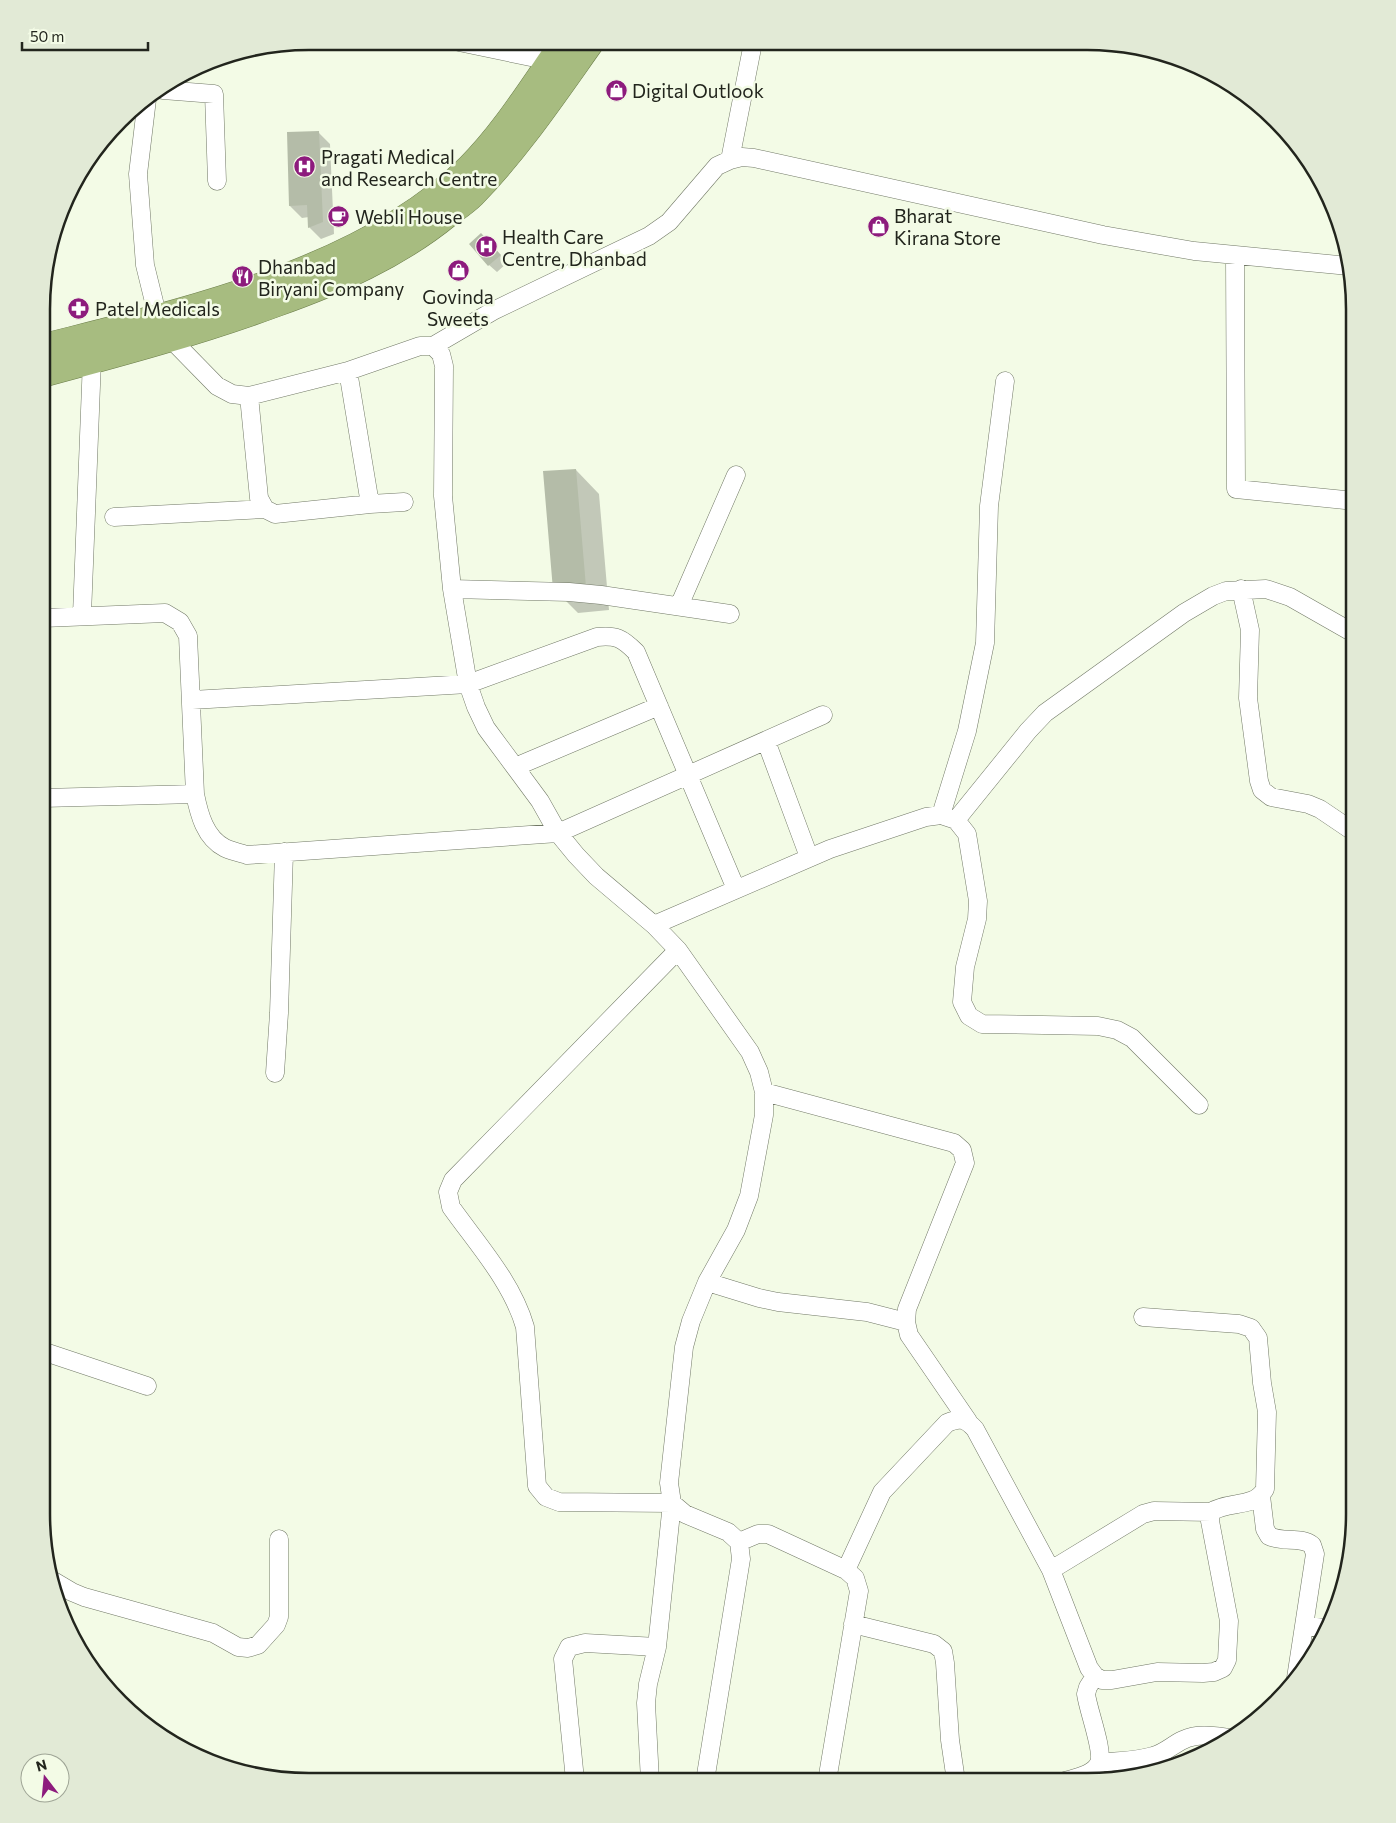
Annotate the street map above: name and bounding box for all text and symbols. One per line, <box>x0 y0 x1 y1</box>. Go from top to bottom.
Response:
scale bar <box>22 20 149 52</box>
text: 50 m <box>30 27 64 45</box>
shop icon: Digital Outlook <box>604 78 628 102</box>
place label: Digital Outlook <box>632 79 764 102</box>
place label: Pragati Medical and Research Centre <box>321 145 497 190</box>
hospital icon: Pragati Medical and Research Centre <box>293 155 317 179</box>
cafe icon: Webli House <box>327 204 351 228</box>
place label: Bharat Kirana Store <box>894 204 1001 249</box>
place label: Webli House <box>355 205 463 228</box>
shop icon: Bharat Kirana Store <box>866 214 890 238</box>
place label: Health Care Centre, Dhanbad <box>502 225 647 270</box>
hospital icon: Health Care Centre, Dhanbad <box>474 235 498 259</box>
place label: Dhanbad Biryani Company <box>258 255 405 300</box>
shop icon: Govinda Sweets <box>446 258 470 282</box>
restaurant icon: Dhanbad Biryani Company <box>230 265 254 289</box>
place label: Govinda Sweets <box>422 285 494 330</box>
pharmacy icon: Patel Medicals <box>67 296 91 320</box>
place label: Patel Medicals <box>95 297 220 320</box>
north arrow <box>20 1753 70 1803</box>
text: N <box>34 1755 49 1775</box>

